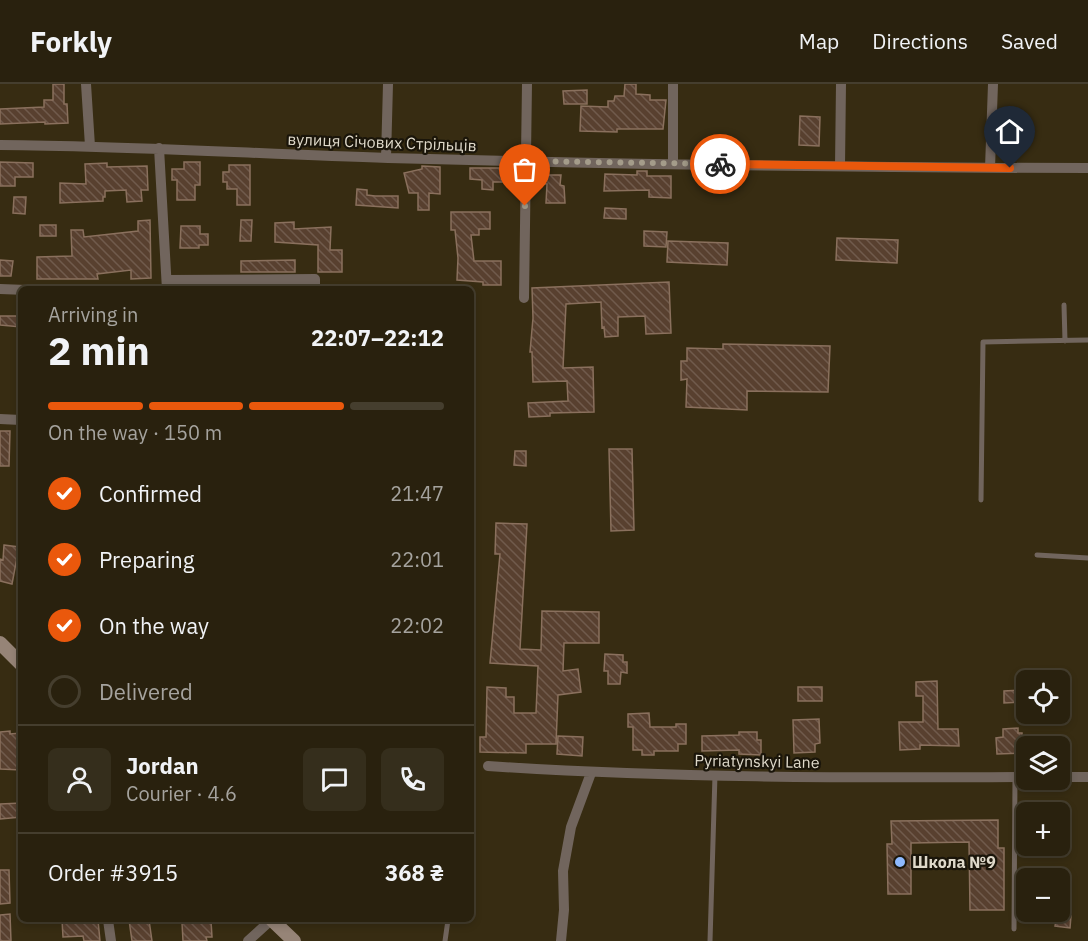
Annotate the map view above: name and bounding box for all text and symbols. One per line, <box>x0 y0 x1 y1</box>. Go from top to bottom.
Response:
text: Forkly <box>30 23 112 60</box>
text: Map <box>799 27 839 55</box>
text: Directions <box>872 27 968 55</box>
text: Saved <box>1001 27 1058 55</box>
pin <box>984 106 1035 168</box>
icon: home <box>993 115 1026 148</box>
street label: вулиця Січових Стрільців <box>287 129 477 155</box>
courier <box>690 134 750 194</box>
pin <box>499 144 550 206</box>
icon: bike <box>704 148 737 181</box>
icon: bag <box>508 153 541 186</box>
text: Arriving in <box>48 301 138 328</box>
text: 22:07–22:12 <box>311 323 444 352</box>
text: 2 min <box>48 325 150 376</box>
text: On the way · 150 m <box>48 419 222 446</box>
icon: check <box>48 477 81 510</box>
text: Confirmed <box>99 479 202 508</box>
text: 21:47 <box>390 480 444 507</box>
icon: check <box>48 543 81 576</box>
text: Preparing <box>99 545 194 574</box>
text: 22:01 <box>390 546 444 573</box>
icon: check <box>48 609 81 642</box>
text: On the way <box>99 611 209 640</box>
text: 22:02 <box>390 612 444 639</box>
map controls <box>1016 670 1070 922</box>
button: locate <box>1016 670 1070 724</box>
text: Delivered <box>99 677 193 706</box>
button: layers <box>1016 736 1070 790</box>
button: person <box>48 748 111 811</box>
button: chat <box>303 748 366 811</box>
button: phone <box>381 748 444 811</box>
street label: Pyriatynskyi Lane <box>694 750 820 772</box>
text: Jordan <box>126 751 199 780</box>
text: Courier · 4.6 <box>126 780 237 807</box>
button: + <box>1016 802 1070 856</box>
place label: Школа №9 <box>912 852 996 872</box>
marker: Школа №9 <box>893 855 907 869</box>
text: Order #3915 <box>48 858 178 887</box>
text: 368 ₴ <box>385 858 444 887</box>
button: − <box>1016 868 1070 922</box>

